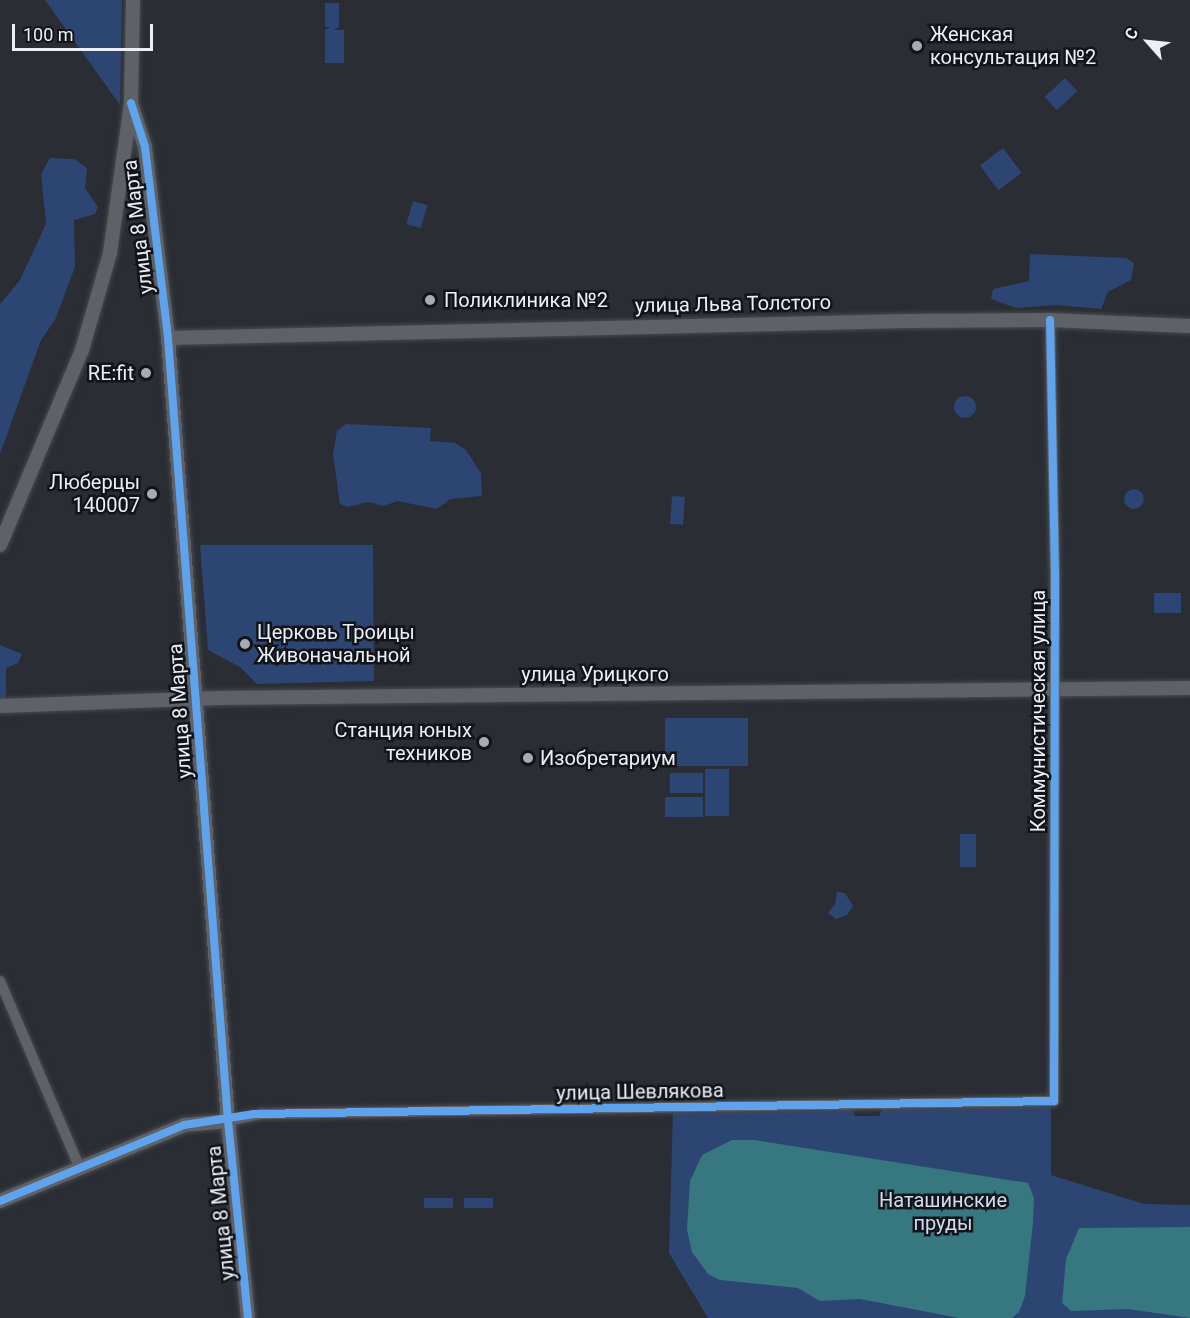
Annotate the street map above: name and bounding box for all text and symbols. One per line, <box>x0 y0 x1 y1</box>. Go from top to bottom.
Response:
scale bar <box>15 12 156 50</box>
north arrow <box>1118 12 1178 72</box>
place label: Женская консультация №2 <box>930 22 1096 69</box>
text: 100 m <box>23 24 74 45</box>
text: С <box>1121 25 1142 43</box>
marker: Женская консультация №2 <box>908 37 926 55</box>
street label: улица 8 Марта <box>118 158 158 296</box>
place label: Поликлиника №2 <box>444 288 608 312</box>
street label: улица Льва Толстого <box>634 290 832 318</box>
marker: Поликлиника №2 <box>421 291 439 309</box>
place label: RE:fit <box>88 361 134 385</box>
marker: RE:fit <box>139 366 153 380</box>
place label: Люберцы 140007 <box>49 470 140 517</box>
marker: Люберцы 140007 <box>145 487 159 501</box>
street label: Коммунистическая улица <box>1026 590 1050 832</box>
place label: Церковь Троицы Живоначальной <box>257 620 415 667</box>
marker: Церковь Троицы Живоначальной <box>238 637 252 651</box>
street label: улица 8 Марта <box>163 643 197 779</box>
street label: улица Урицкого <box>521 662 669 686</box>
place label: Станция юных техников <box>334 718 472 765</box>
marker: Станция юных техников <box>477 735 491 749</box>
place label: Изобретариум <box>540 746 676 770</box>
marker: Изобретариум <box>521 751 535 765</box>
street label: улица Шевлякова <box>556 1079 724 1105</box>
street label: улица 8 Марта <box>202 1145 240 1281</box>
park label: Наташинские пруды <box>879 1189 1007 1236</box>

